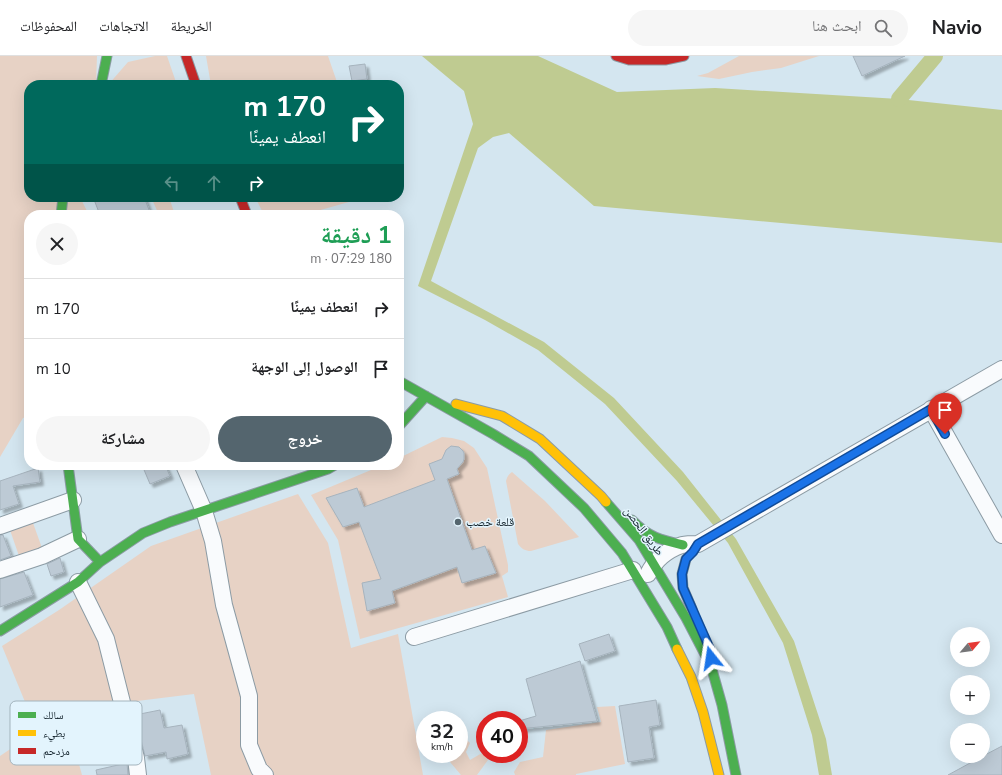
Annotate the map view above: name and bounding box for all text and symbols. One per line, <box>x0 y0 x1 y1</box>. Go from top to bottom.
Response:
search box <box>628 10 908 46</box>
text: Navio <box>932 15 982 41</box>
text: ابحث هنا <box>812 16 862 36</box>
text: المحفوظات <box>20 17 77 36</box>
text: الاتجاهات <box>99 17 149 36</box>
text: الخريطة <box>171 17 212 36</box>
icon: search <box>872 17 894 39</box>
text: 170 m <box>243 88 326 126</box>
icon: right <box>340 96 392 148</box>
text: انعطف يمينًا <box>249 125 326 149</box>
icon: left <box>161 172 183 194</box>
icon: ahead <box>203 172 225 194</box>
icon: right <box>245 172 267 194</box>
text: 1 دقيقة <box>321 219 392 251</box>
button: close <box>36 223 78 265</box>
text: 180 m · 07:29 <box>310 250 392 268</box>
text: انعطف يمينًا <box>290 297 358 317</box>
icon: right <box>370 298 392 320</box>
text: 170 m <box>36 299 80 319</box>
text: الوصول إلى الوجهة <box>251 357 358 377</box>
icon: arrive <box>370 358 392 380</box>
text: 10 m <box>36 359 71 379</box>
pin <box>928 393 962 434</box>
icon: arrive <box>934 399 956 421</box>
button: مشاركة <box>36 416 210 462</box>
button: خروج <box>218 416 392 462</box>
street label: طريق الحصن <box>620 503 668 559</box>
place label: قلعة خصب <box>466 514 514 530</box>
marker: قلعة خصب <box>453 517 463 527</box>
north arrow <box>950 627 990 667</box>
map controls <box>950 627 990 763</box>
position arrow <box>690 637 732 679</box>
button: + <box>950 675 990 715</box>
legend <box>10 701 142 765</box>
text: سالك <box>43 708 63 723</box>
speed limit sign: 40 <box>476 711 528 763</box>
text: 32 <box>430 718 454 745</box>
button: − <box>950 723 990 763</box>
text: بطيء <box>43 726 65 742</box>
text: km/h <box>431 740 453 754</box>
text: مزدحم <box>43 744 70 759</box>

